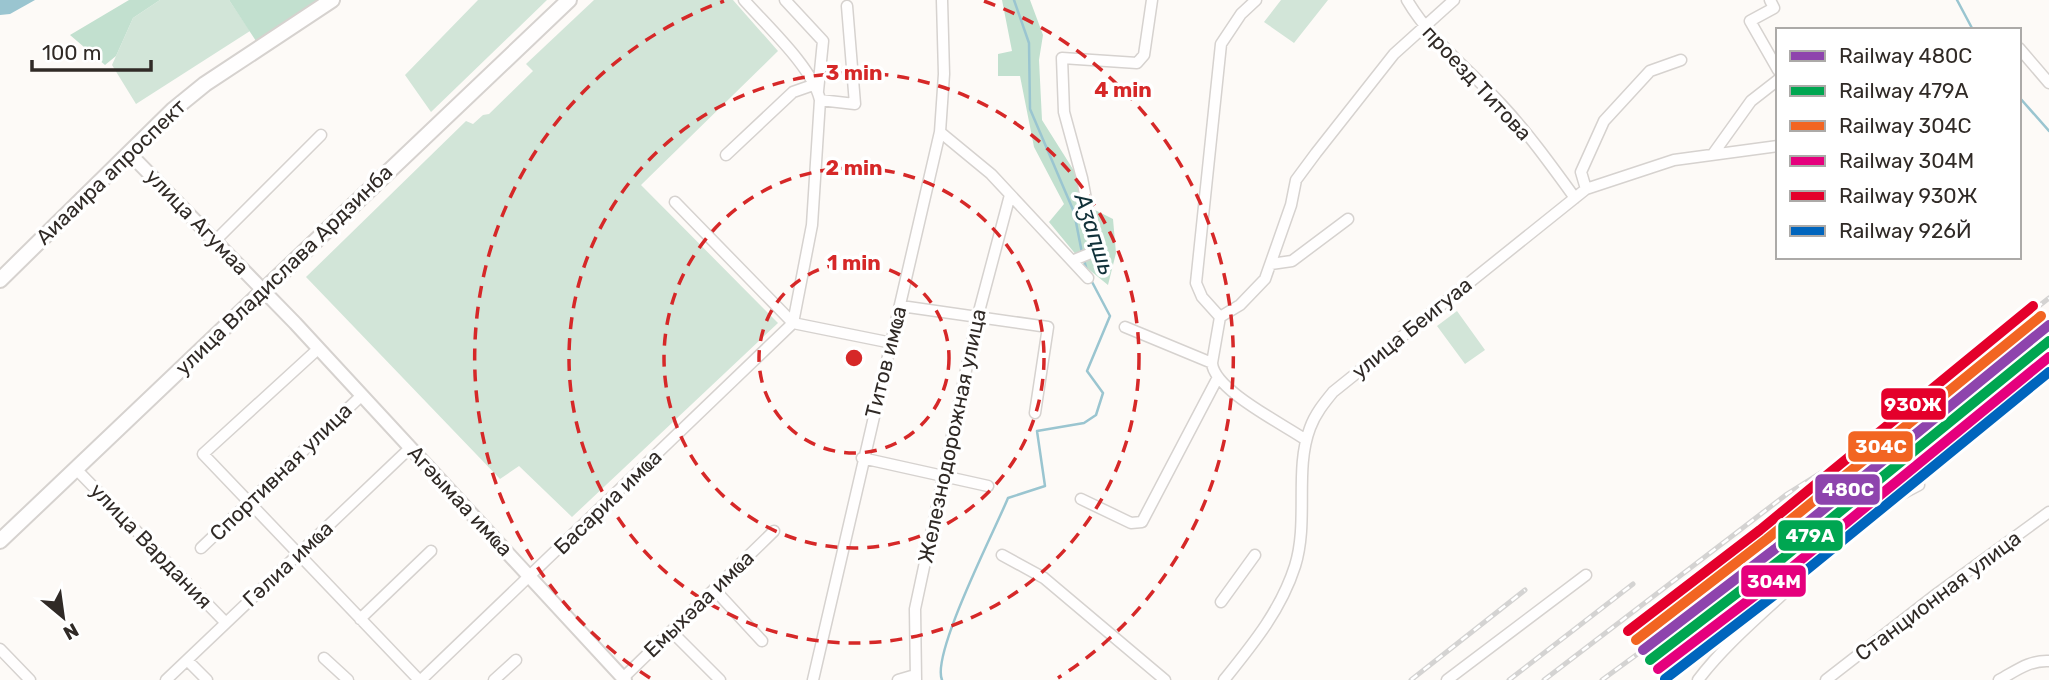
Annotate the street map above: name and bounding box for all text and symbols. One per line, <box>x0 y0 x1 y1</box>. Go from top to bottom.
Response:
street label: проезд Титова <box>1418 20 1537 145</box>
scale bar <box>32 28 150 72</box>
legend <box>1776 28 2021 259</box>
text: 100 m <box>42 40 101 65</box>
text: Railway 480С <box>1839 43 1972 68</box>
text: 3 min <box>825 60 883 85</box>
text: 4 min <box>1094 77 1152 102</box>
text: Railway 479А <box>1839 78 1969 103</box>
street label: Аиааира апроспект <box>31 94 191 250</box>
text: Railway 304С <box>1839 113 1972 138</box>
text: Railway 304М <box>1839 148 1974 173</box>
text: 2 min <box>826 155 882 180</box>
street label: улица Владислава Ардзинба <box>170 159 397 380</box>
street label: улица Агумаа <box>141 163 254 280</box>
text: Railway 930Ж <box>1839 183 1978 208</box>
water label: Аӡаԥшь <box>1068 189 1121 278</box>
text: Railway 926Й <box>1839 218 1972 243</box>
text: 1 min <box>827 250 881 275</box>
street label: улица Беигуаа <box>1347 272 1477 384</box>
street label: Титов имҩа <box>860 303 911 420</box>
street label: Железнодорожная улица <box>912 306 991 565</box>
centre of rings <box>842 346 866 370</box>
line badge: 930Ж <box>1880 387 1947 421</box>
text: 930Ж <box>1884 393 1942 416</box>
street label: Спортивная улица <box>204 397 357 546</box>
line badge: 304С <box>1847 430 1914 463</box>
text: 304С <box>1855 435 1907 458</box>
street label: Агәымаа имҩа <box>403 440 518 561</box>
street label: Басариа имҩа <box>549 444 667 559</box>
line badge: 480С <box>1814 473 1881 506</box>
street label: улица Вардания <box>85 478 218 614</box>
text: 480С <box>1822 478 1874 501</box>
street label: Гәлиа имҩа <box>237 516 338 612</box>
line badge: 479А <box>1777 519 1844 552</box>
text: 479А <box>1785 524 1835 547</box>
street label: Станционная улица <box>1850 525 2026 666</box>
street label: Емыхәаа имҩа <box>639 545 759 662</box>
line badge: 304М <box>1740 564 1807 598</box>
text: 304М <box>1747 570 1801 593</box>
north arrow <box>28 582 98 652</box>
text: N <box>59 618 83 645</box>

